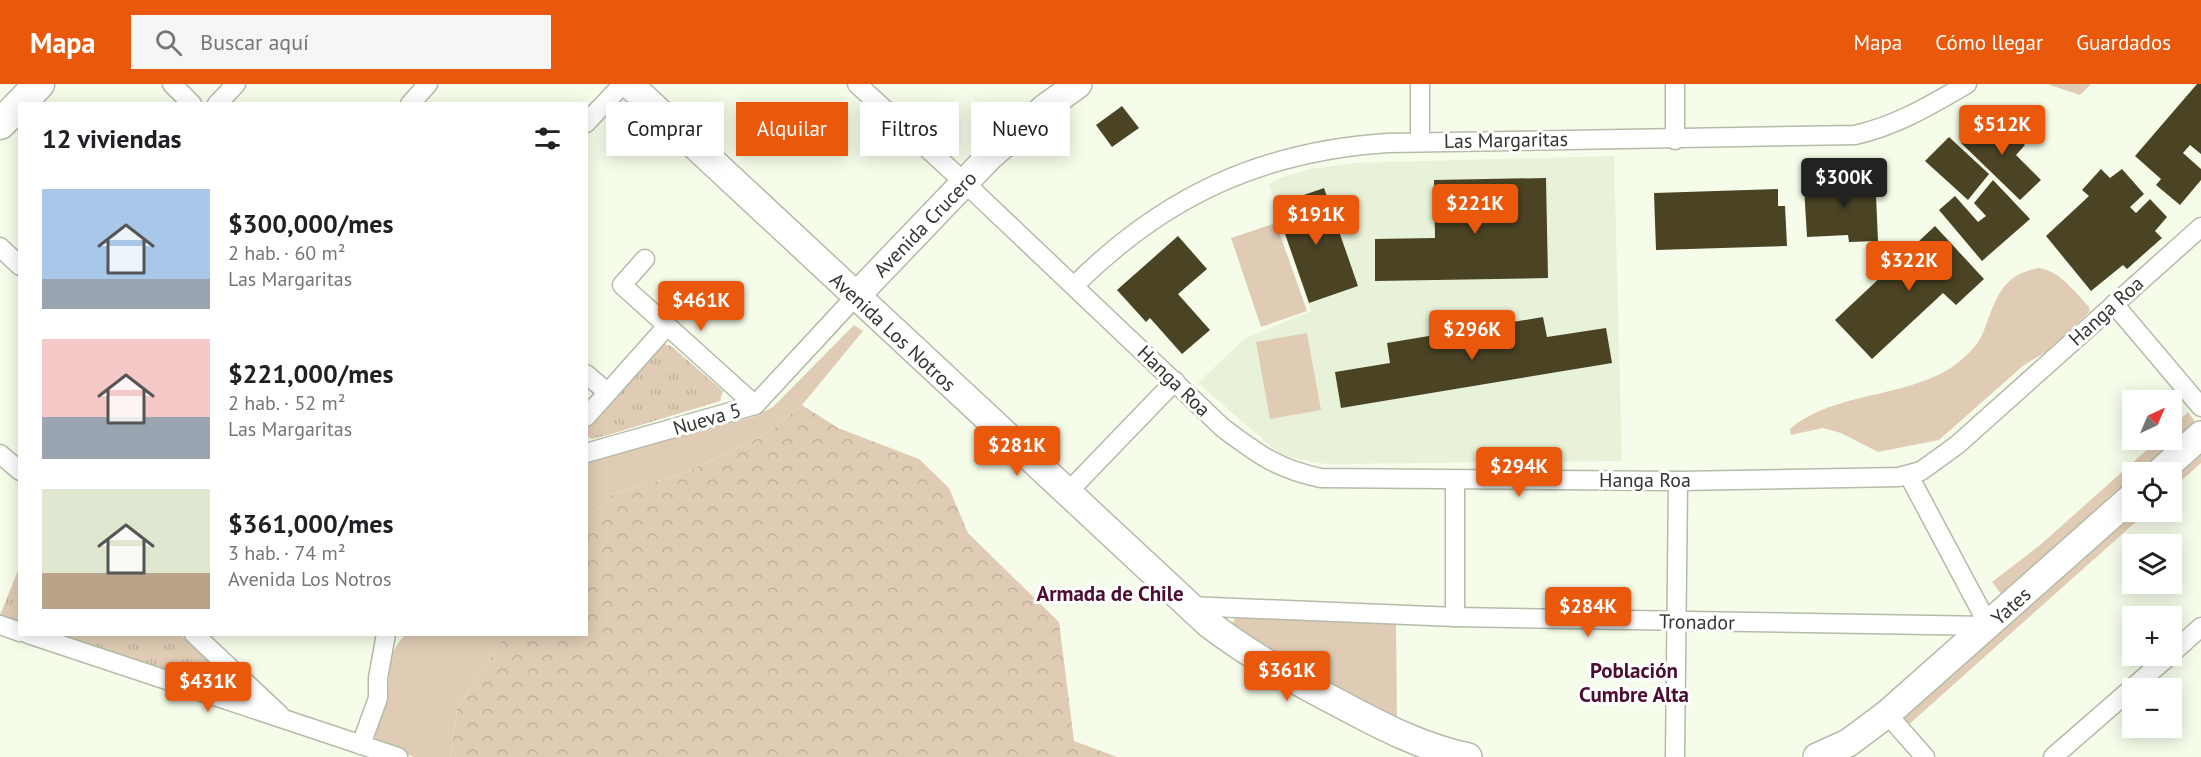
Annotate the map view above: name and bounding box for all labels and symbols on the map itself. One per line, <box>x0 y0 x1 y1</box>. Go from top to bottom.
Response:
pin: $512K <box>1960 105 2044 156</box>
street label: Las Margaritas <box>1444 126 1568 154</box>
pin: $300K <box>1802 158 1886 209</box>
street label: Avenida Crucero <box>868 165 982 283</box>
pin: $221K <box>1433 184 1517 235</box>
pin: $191K <box>1274 195 1358 246</box>
pin: $322K <box>1867 241 1951 292</box>
street label: Avenida Los Notros <box>824 267 962 397</box>
street label: Hanga Roa <box>2063 271 2149 351</box>
pin: $461K <box>659 281 743 332</box>
pin: $296K <box>1430 310 1514 361</box>
street label: Hanga Roa <box>1132 340 1216 422</box>
north arrow <box>2122 390 2182 450</box>
street label: Nueva 5 <box>670 397 744 441</box>
pin: $281K <box>975 426 1059 477</box>
pin: $294K <box>1477 447 1561 498</box>
street label: Hanga Roa <box>1599 467 1691 493</box>
district label: Armada de Chile <box>1036 580 1184 607</box>
street label: Yates <box>1986 581 2036 631</box>
pin: $284K <box>1546 587 1630 638</box>
street label: Tronador <box>1659 608 1735 636</box>
pin: $361K <box>1245 651 1329 702</box>
district label: Población Cumbre Alta <box>1579 657 1689 708</box>
pin: $431K <box>166 662 250 713</box>

